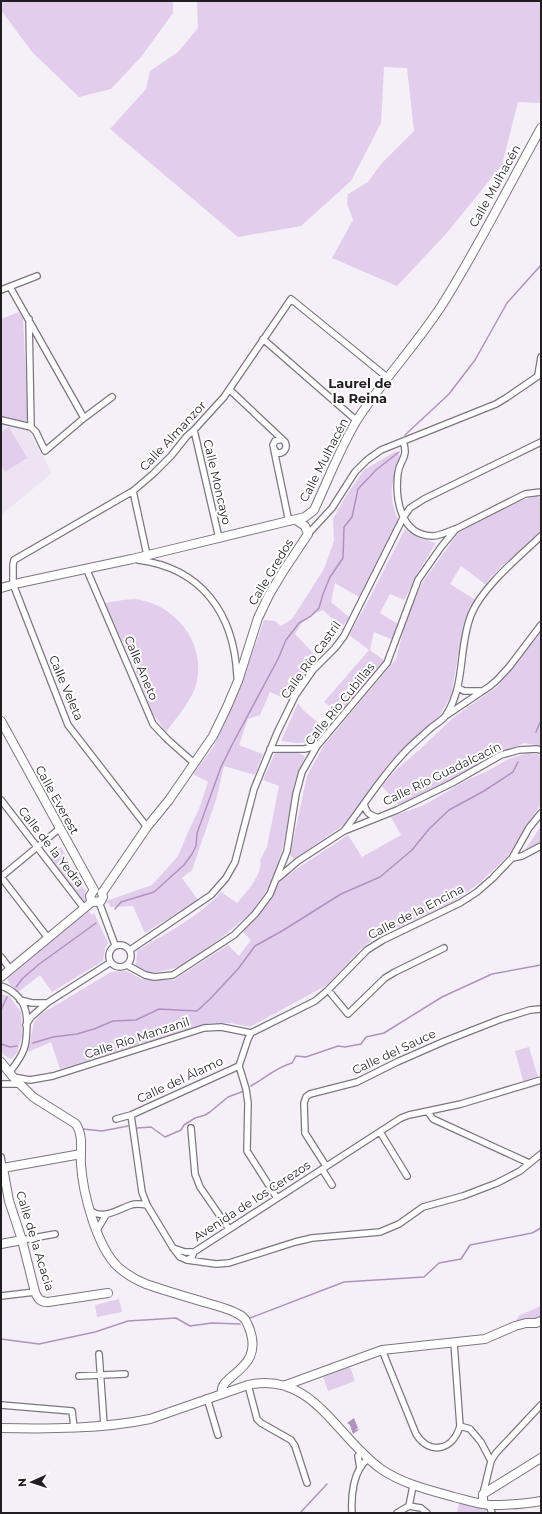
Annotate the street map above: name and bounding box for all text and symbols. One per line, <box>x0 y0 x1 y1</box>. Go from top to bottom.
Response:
street label: Calle Mulhacén <box>466 142 523 230</box>
district label: Laurel de la Reina <box>328 375 392 406</box>
street label: Calle Almanzor <box>136 397 209 474</box>
street label: Calle Mulhacén <box>296 415 351 504</box>
street label: Calle Moncayo <box>200 438 235 526</box>
street label: Calle Gredos <box>245 536 296 608</box>
street label: Calle Río Castril <box>277 618 344 701</box>
street label: Calle Aneto <box>121 633 162 702</box>
street label: Calle Veleta <box>46 653 87 723</box>
street label: Calle Río Cubillas <box>302 659 378 748</box>
street label: Calle Río Guadalcacín <box>380 738 503 809</box>
street label: Calle Everest <box>32 763 83 837</box>
street label: Calle de la Yedra <box>15 803 87 890</box>
street label: Calle de la Encina <box>365 881 466 942</box>
street label: Calle Río Manzanil <box>83 1013 191 1062</box>
street label: Calle del Sauce <box>350 1026 438 1077</box>
street label: Calle del Álamo <box>134 1053 225 1106</box>
street label: Avenida de los Cerezos <box>190 1157 313 1244</box>
street label: Calle de la Acacia <box>13 1189 58 1293</box>
north arrow <box>12 1462 52 1502</box>
text: N <box>15 1478 29 1487</box>

